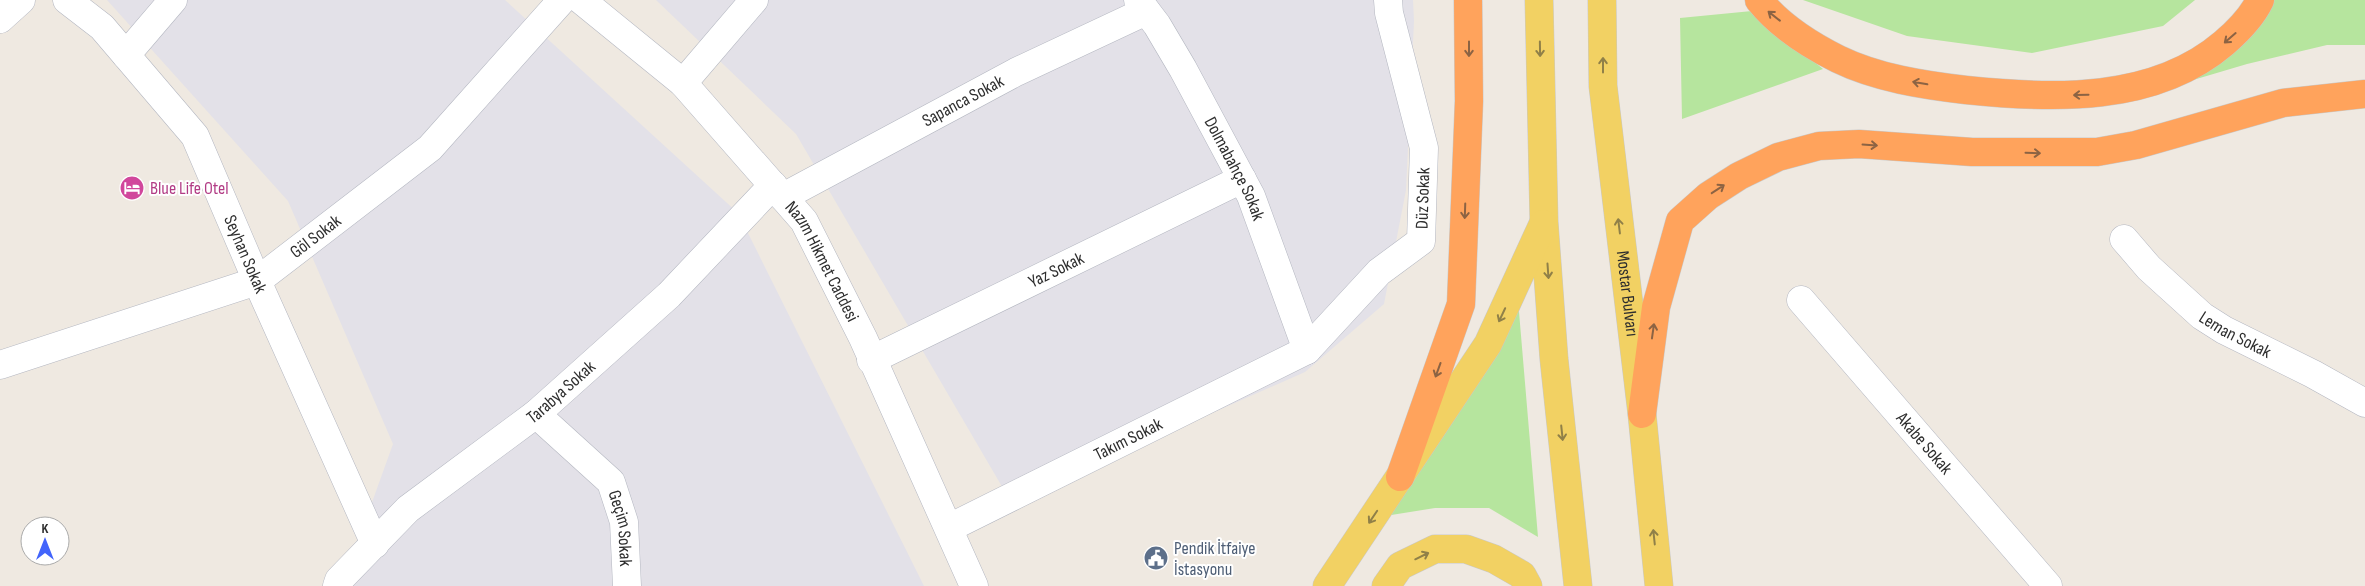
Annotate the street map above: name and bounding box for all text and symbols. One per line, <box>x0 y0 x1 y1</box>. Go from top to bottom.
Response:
one-way arrow <box>1767 11 1781 21</box>
one-way arrow <box>2224 32 2237 44</box>
one-way arrow <box>1464 40 1474 56</box>
one-way arrow <box>1536 40 1545 56</box>
one-way arrow <box>1598 57 1607 73</box>
street label: Sapanca Sokak <box>919 71 1007 131</box>
one-way arrow <box>1912 77 1928 87</box>
one-way arrow <box>2074 90 2090 99</box>
street label: Dolmabahçe Sokak <box>1200 113 1269 224</box>
one-way arrow <box>1862 140 1878 149</box>
one-way arrow <box>2024 148 2040 158</box>
street label: Düz Sokak <box>1411 167 1434 229</box>
hotel icon: Blue Life Otel <box>119 175 145 201</box>
place label: Blue Life Otel <box>150 178 229 199</box>
one-way arrow <box>1710 184 1724 194</box>
street label: Nazım Hikmet Caddesi <box>780 197 863 325</box>
one-way arrow <box>1461 203 1470 219</box>
street label: Göl Sokak <box>286 210 345 263</box>
street label: Seyhan Sokak <box>219 212 271 297</box>
one-way arrow <box>1614 219 1624 235</box>
street label: Yaz Sokak <box>1025 248 1088 292</box>
street label: Mostar Bulvarı <box>1612 250 1643 338</box>
one-way arrow <box>1543 263 1552 279</box>
one-way arrow <box>1497 307 1506 322</box>
street label: Leman Sokak <box>2195 307 2275 363</box>
one-way arrow <box>1648 323 1658 339</box>
street label: Tarabya Sokak <box>523 356 600 428</box>
one-way arrow <box>1433 361 1442 377</box>
street label: Akabe Sokak <box>1891 407 1957 479</box>
street label: Takım Sokak <box>1091 414 1166 465</box>
one-way arrow <box>1557 425 1567 441</box>
street label: Geçim Sokak <box>603 488 636 567</box>
one-way arrow <box>1368 510 1378 524</box>
north arrow <box>20 516 70 566</box>
text: K <box>42 520 49 537</box>
one-way arrow <box>1649 530 1659 546</box>
place label: Pendik İtfaiye İstasyonu <box>1174 538 1256 580</box>
public building icon: Pendik İtfaiye İstasyonu <box>1143 545 1169 571</box>
one-way arrow <box>1415 550 1430 560</box>

